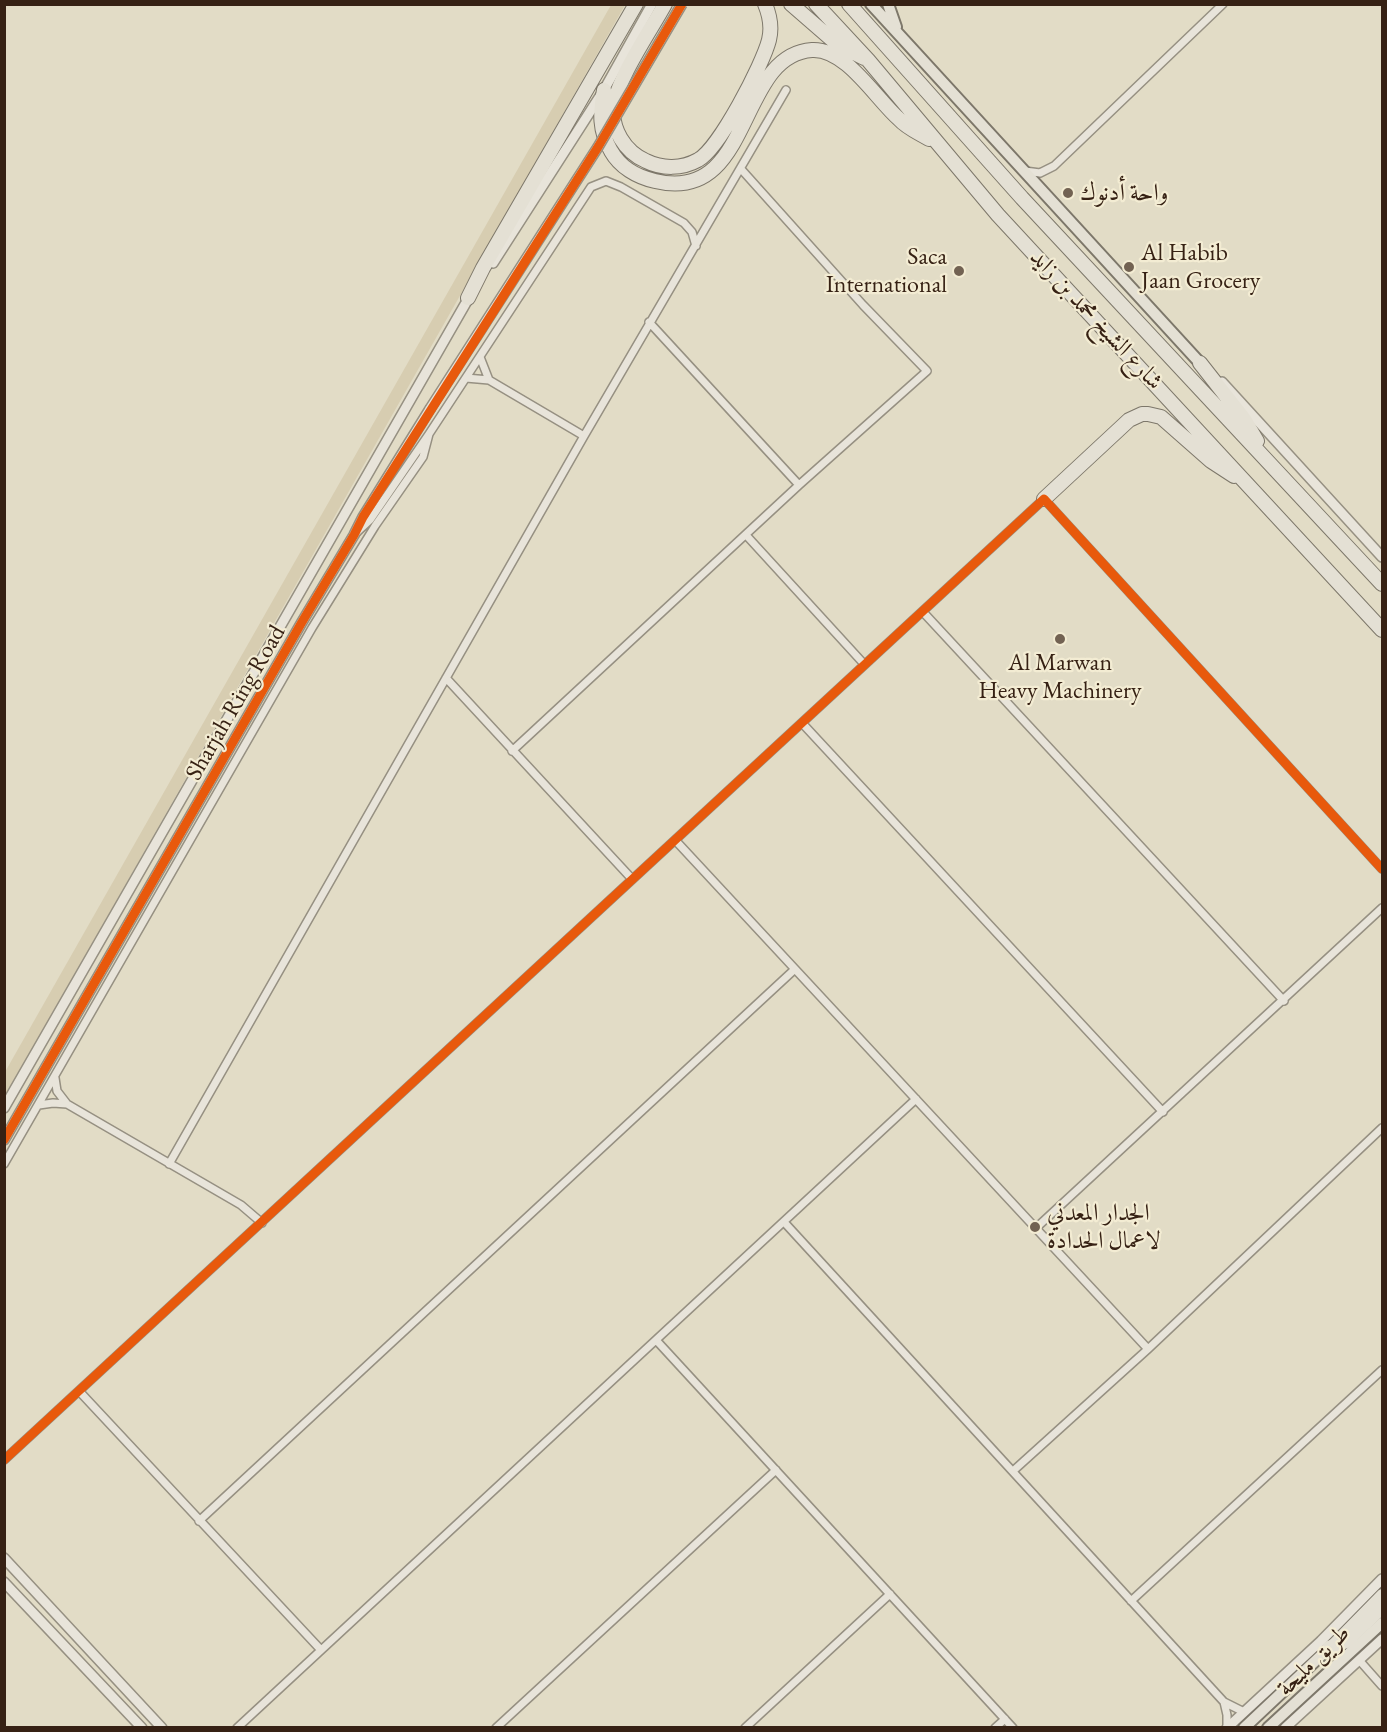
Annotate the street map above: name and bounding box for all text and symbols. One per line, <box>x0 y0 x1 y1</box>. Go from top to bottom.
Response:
place label: واحة أدنوك <box>1080 179 1168 207</box>
marker: واحة أدنوك <box>1061 186 1075 200</box>
place label: Al Habib Jaan Grocery <box>1141 239 1260 295</box>
place label: Saca International <box>826 243 947 299</box>
street label: شارع الشيخ محمد بن زايد <box>1023 244 1169 396</box>
marker: Al Habib Jaan Grocery <box>1122 260 1136 274</box>
marker: Saca International <box>952 264 966 278</box>
street label: Sharjah Ring Road <box>180 620 292 786</box>
marker: Al Marwan Heavy Machinery <box>1053 632 1067 646</box>
place label: Al Marwan Heavy Machinery <box>978 649 1142 705</box>
place label: الجدار المعدني لاعمال الحدادة <box>1047 1199 1161 1255</box>
marker: الجدار المعدني لاعمال الحدادة <box>1028 1220 1042 1234</box>
street label: طريق مليحة <box>1271 1619 1357 1703</box>

